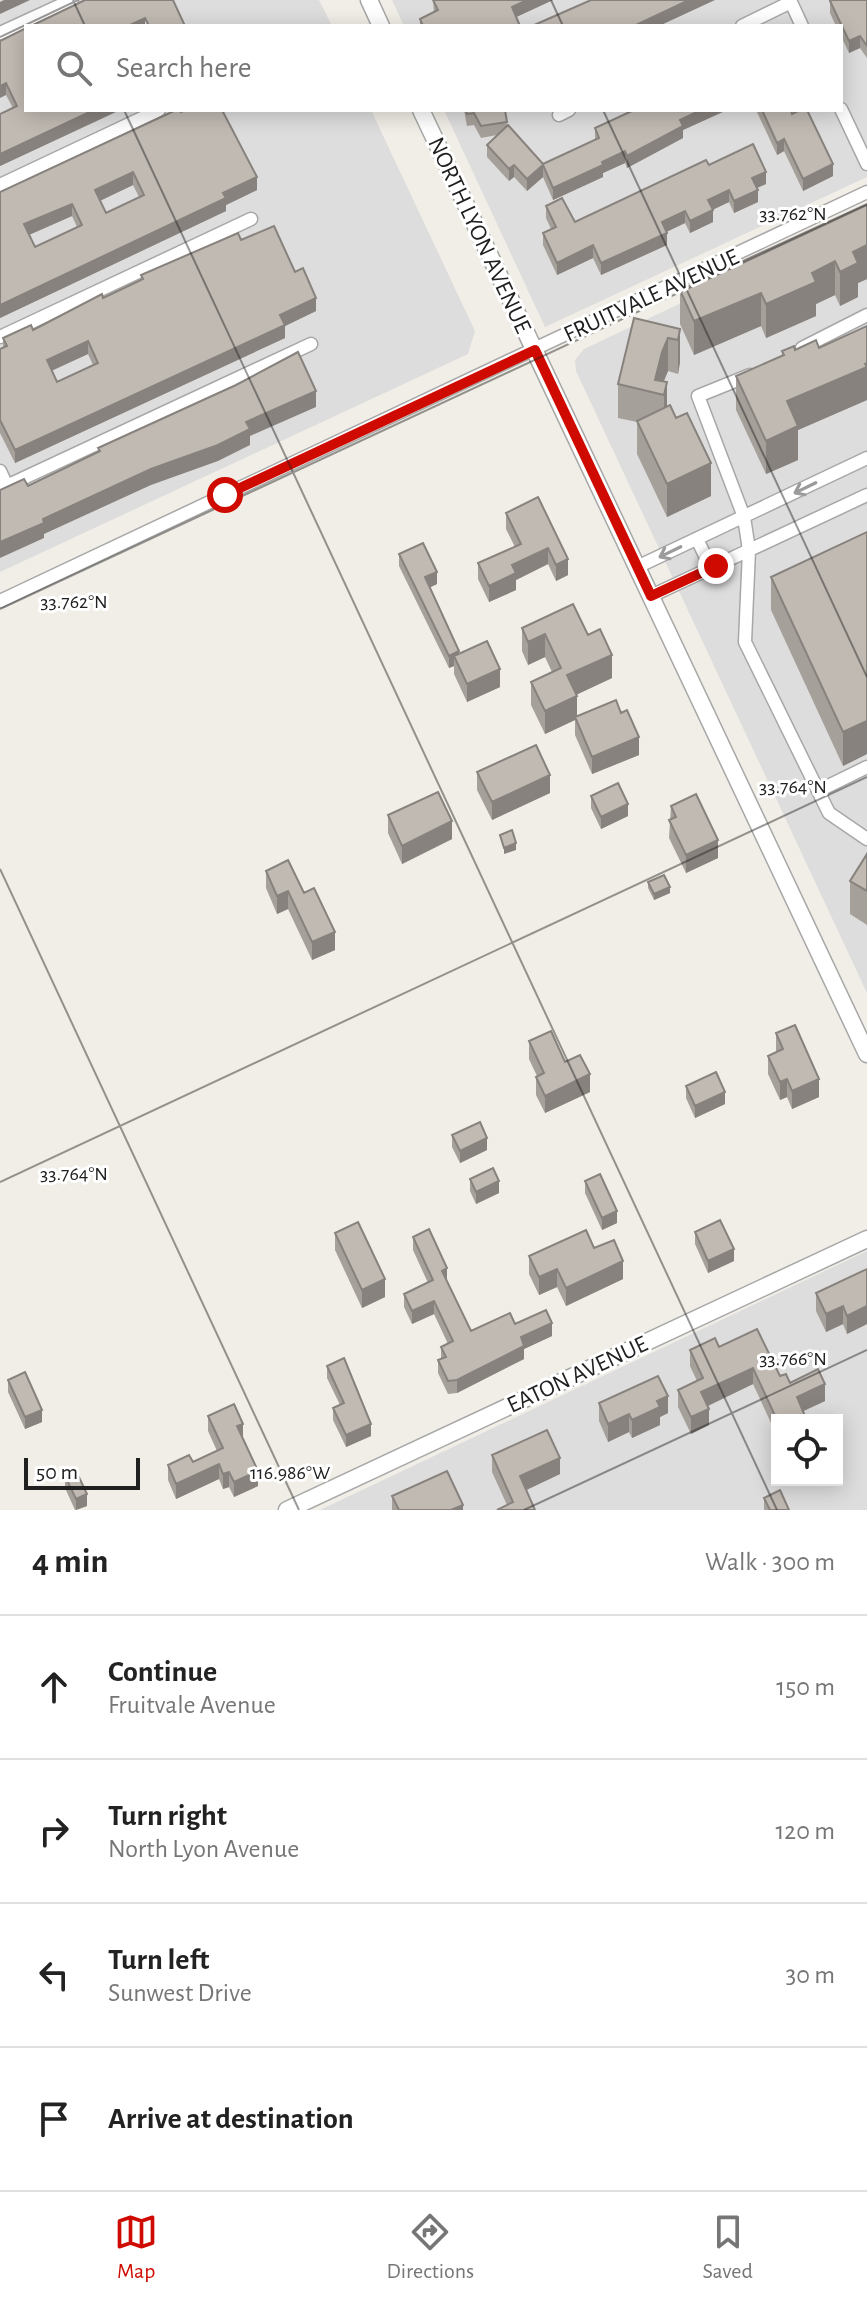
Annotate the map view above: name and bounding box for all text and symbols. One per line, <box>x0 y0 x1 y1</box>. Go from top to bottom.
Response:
search box <box>24 24 843 112</box>
icon: search <box>52 46 96 90</box>
text: Search here <box>116 53 252 83</box>
street label: NORTH LYON AVENUE <box>423 134 535 338</box>
text: 33.762°N <box>759 204 827 224</box>
street label: FRUITVALE AVENUE <box>560 245 743 347</box>
route start <box>207 477 243 513</box>
one-way arrow <box>794 481 818 496</box>
one-way arrow <box>659 545 682 560</box>
route end <box>698 548 734 584</box>
text: 33.762°N <box>40 592 108 612</box>
text: 33.764°N <box>759 777 827 797</box>
text: 33.764°N <box>40 1164 108 1184</box>
street label: EATON AVENUE <box>503 1332 652 1418</box>
text: 33.766°N <box>759 1349 827 1369</box>
map controls <box>771 1414 843 1486</box>
button: locate <box>771 1414 843 1486</box>
scale bar <box>24 1454 140 1490</box>
text: 50 m <box>36 1461 78 1483</box>
text: 116.986°W <box>250 1463 330 1483</box>
text: 4 min <box>32 1545 109 1579</box>
text: Walk · 300 m <box>705 1549 835 1575</box>
text: Continue <box>108 1657 217 1687</box>
icon: ahead <box>32 1665 76 1709</box>
text: 150 m <box>776 1674 835 1700</box>
text: Fruitvale Avenue <box>108 1692 276 1718</box>
text: Turn right <box>108 1801 227 1831</box>
icon: right <box>32 1809 76 1853</box>
text: 120 m <box>775 1818 835 1844</box>
text: North Lyon Avenue <box>108 1836 299 1862</box>
text: Turn left <box>108 1945 209 1975</box>
icon: left <box>32 1953 76 1997</box>
text: 30 m <box>785 1962 835 1988</box>
text: Sunwest Drive <box>108 1980 252 2006</box>
icon: arrive <box>32 2097 76 2141</box>
text: Arrive at destination <box>108 2104 354 2134</box>
tab: Map <box>114 2210 158 2284</box>
tab: Directions <box>386 2210 474 2284</box>
tab: Saved <box>702 2210 753 2284</box>

